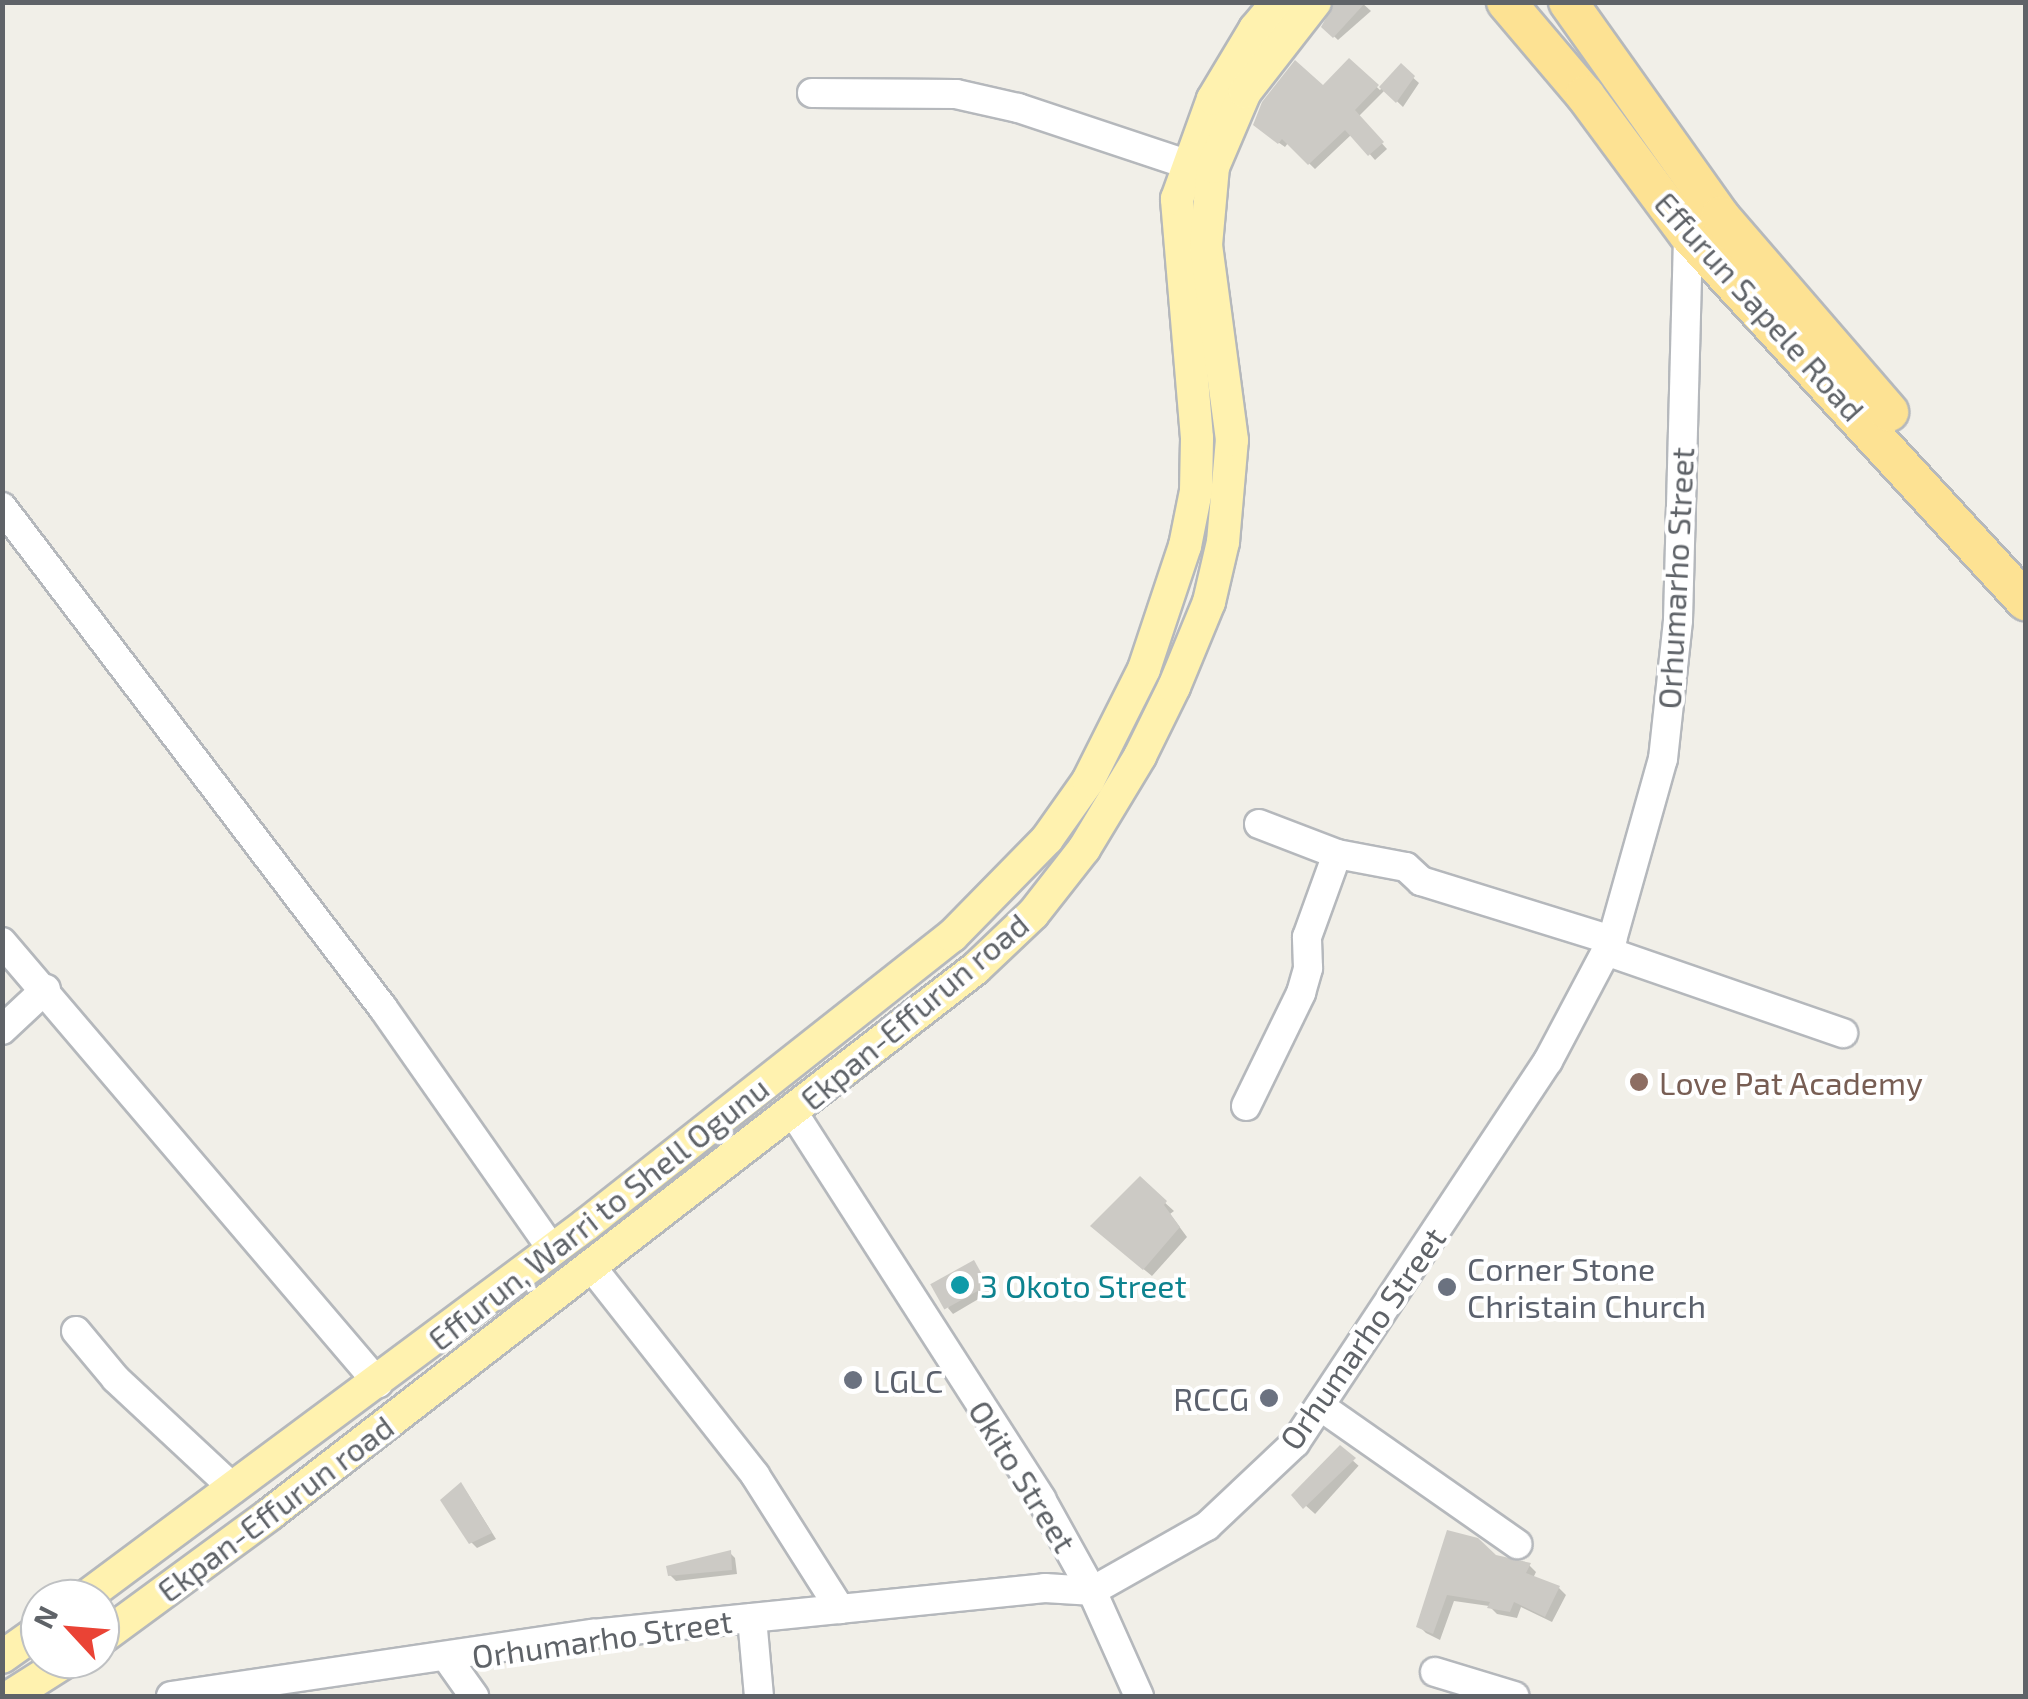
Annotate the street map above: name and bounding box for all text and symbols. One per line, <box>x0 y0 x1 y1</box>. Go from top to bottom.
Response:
street label: Effurun Sapele Road <box>1647 184 1873 428</box>
street label: Orhumarho Street <box>1649 446 1701 710</box>
street label: Ekpan-Effurun road <box>792 905 1036 1117</box>
place label: Love Pat Academy <box>1659 1063 1924 1101</box>
street label: Effurun, Warri to Shell Ogunu <box>420 1068 776 1358</box>
marker: Love Pat Academy <box>1628 1071 1650 1093</box>
street label: Orhumarho Street <box>1271 1220 1453 1456</box>
place label: Corner Stone Christain Church <box>1467 1250 1706 1325</box>
place label: 3 Okoto Street <box>980 1266 1187 1304</box>
marker: 3 Okoto Street <box>949 1274 971 1296</box>
marker: Corner Stone Christain Church <box>1436 1276 1458 1298</box>
place label: LGLC <box>873 1361 943 1399</box>
marker: LGLC <box>842 1369 864 1391</box>
place label: RCCG <box>1173 1379 1249 1417</box>
marker: RCCG <box>1258 1387 1280 1409</box>
street label: Okito Street <box>961 1393 1085 1559</box>
street label: Ekpan-Effurun road <box>149 1407 401 1609</box>
north arrow <box>20 1579 120 1679</box>
text: N <box>25 1600 65 1633</box>
street label: Orhumarho Street <box>469 1601 735 1675</box>

